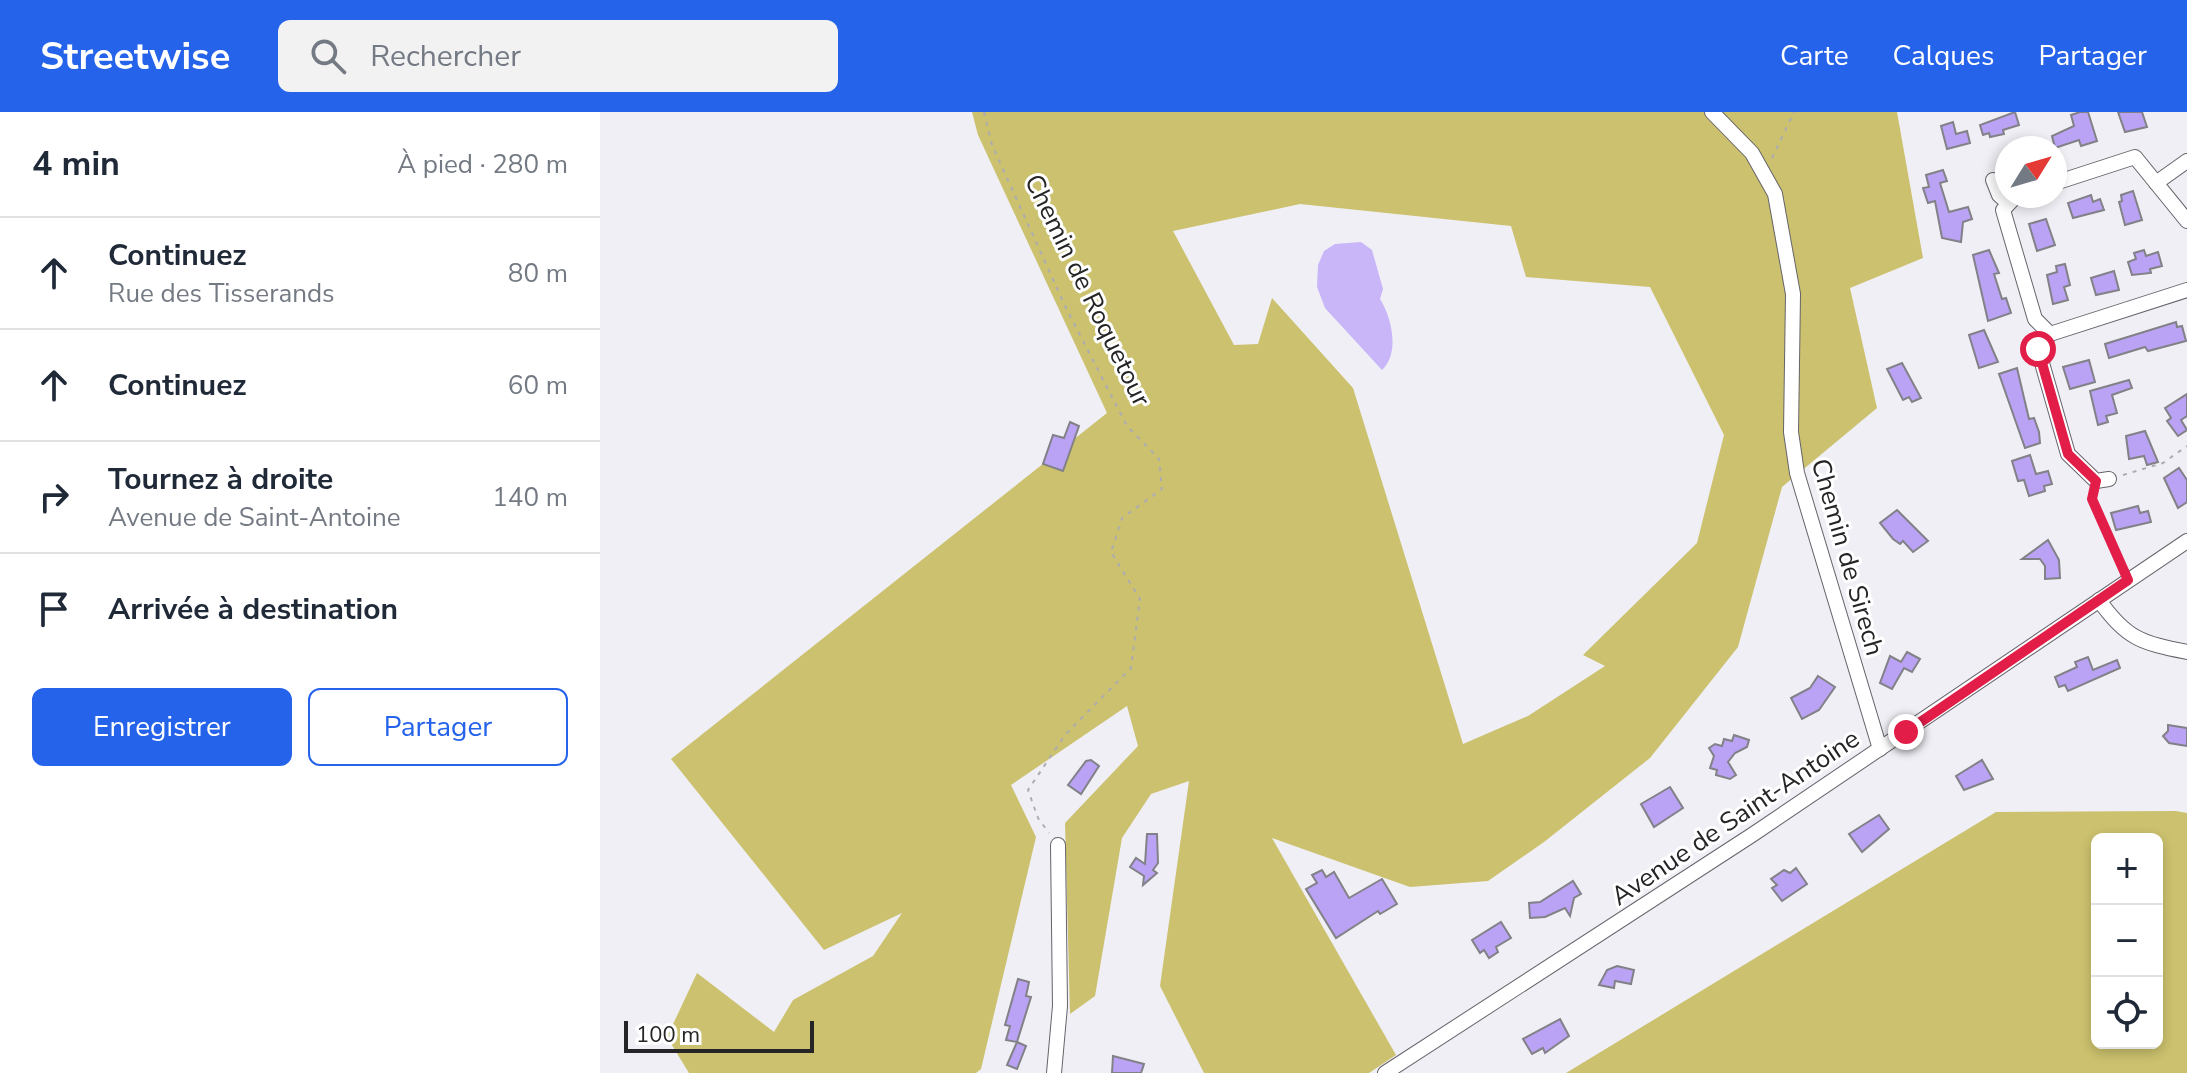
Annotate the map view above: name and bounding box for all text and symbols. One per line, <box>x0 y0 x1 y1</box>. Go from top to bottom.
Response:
search box <box>278 20 838 92</box>
text: Streetwise <box>40 31 230 82</box>
icon: search <box>306 34 350 78</box>
text: Rechercher <box>370 36 521 77</box>
text: Carte <box>1780 37 1849 75</box>
text: Calques <box>1893 37 1994 75</box>
text: Partager <box>2038 37 2147 75</box>
north arrow <box>1995 136 2067 208</box>
text: 4 min <box>32 141 120 187</box>
text: À pied · 280 m <box>397 147 568 182</box>
street label: Chemin de Roquetour <box>1016 168 1159 413</box>
text: Continuez <box>108 235 247 276</box>
icon: ahead <box>32 251 76 295</box>
text: 80 m <box>508 256 568 291</box>
text: Rue des Tisserands <box>108 276 335 311</box>
route start <box>2020 331 2056 367</box>
icon: ahead <box>32 363 76 407</box>
text: Continuez <box>108 365 247 406</box>
text: 60 m <box>508 368 568 403</box>
street label: Chemin de Sirech <box>1803 455 1892 660</box>
text: Tournez à droite <box>108 459 333 500</box>
icon: right <box>32 475 76 519</box>
text: 140 m <box>492 480 568 515</box>
text: Avenue de Saint-Antoine <box>108 500 401 535</box>
icon: arrive <box>32 587 76 631</box>
text: Arrivée à destination <box>108 589 398 630</box>
button: Enregistrer <box>32 688 292 766</box>
button: Partager <box>308 688 568 766</box>
route end <box>1888 714 1924 750</box>
street label: Avenue de Saint-Antoine <box>1604 721 1866 914</box>
map controls <box>2091 833 2163 1049</box>
button: + <box>2091 833 2163 905</box>
button: − <box>2091 905 2163 977</box>
button: locate <box>2091 977 2163 1049</box>
scale bar <box>624 1017 814 1053</box>
text: 100 m <box>636 1020 700 1050</box>

